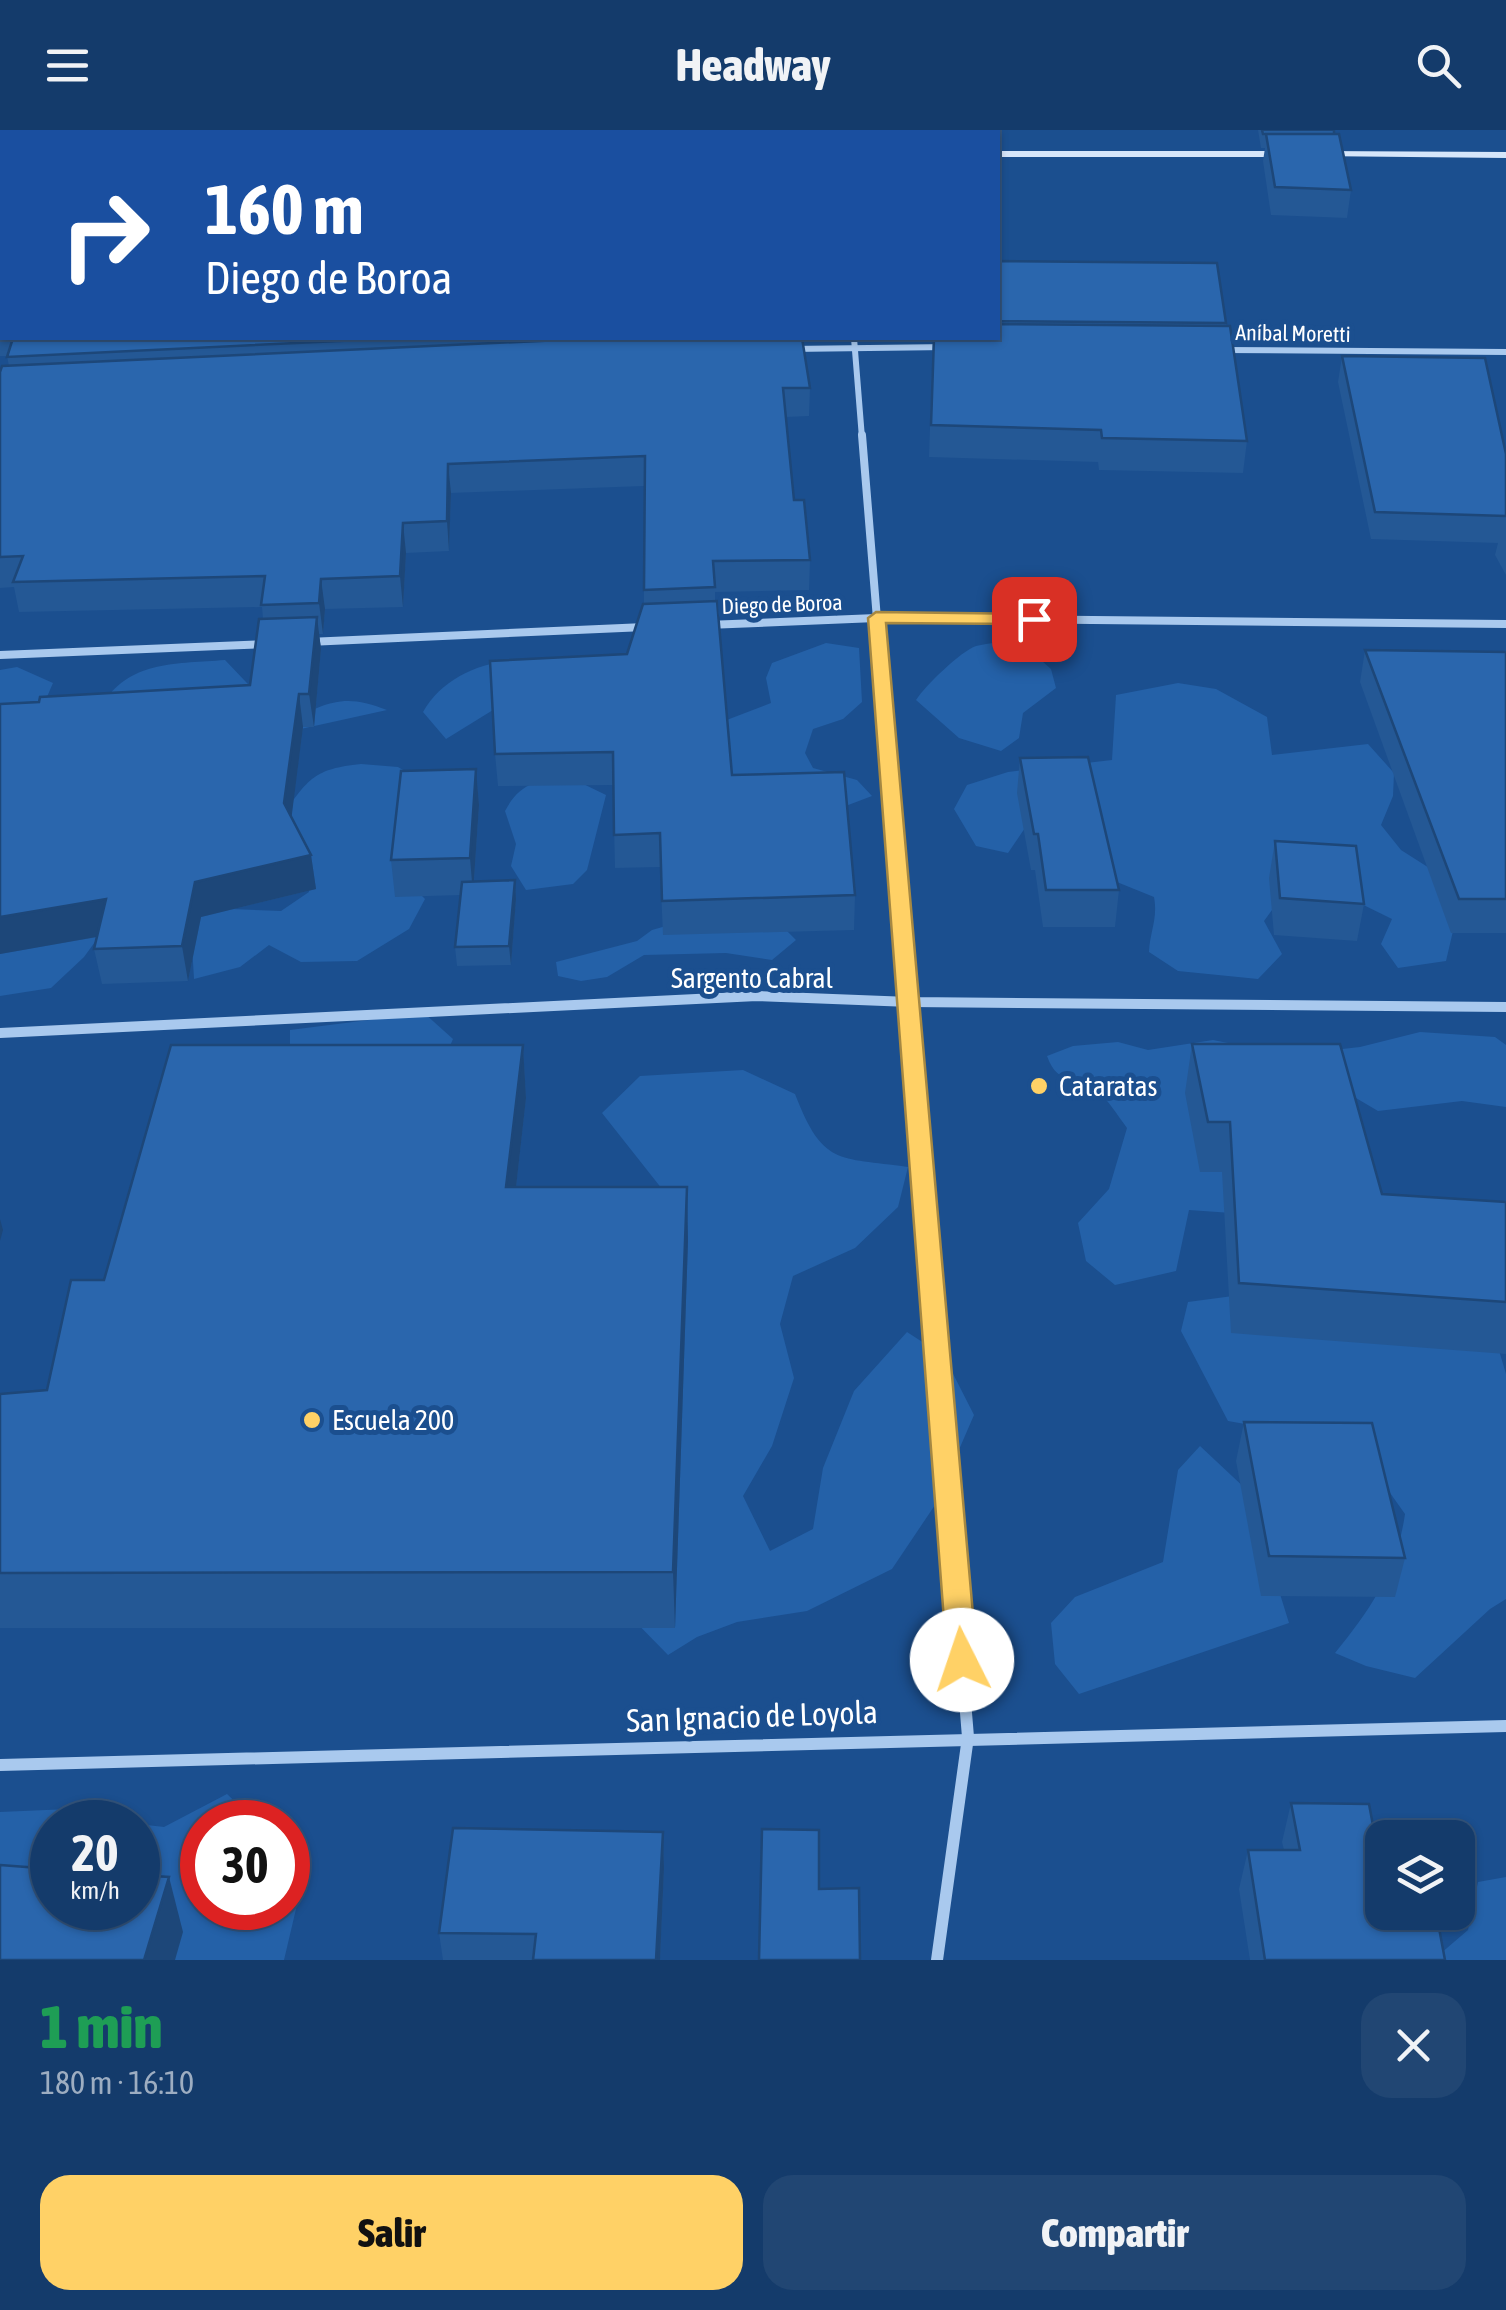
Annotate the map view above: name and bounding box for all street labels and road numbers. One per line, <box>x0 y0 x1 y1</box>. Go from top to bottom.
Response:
street label: Aníbal Moretti <box>1235 319 1351 347</box>
street label: Diego de Boroa <box>721 589 843 619</box>
street label: Sargento Cabral <box>671 962 833 994</box>
street label: San Ignacio de Loyola <box>626 1693 878 1739</box>

